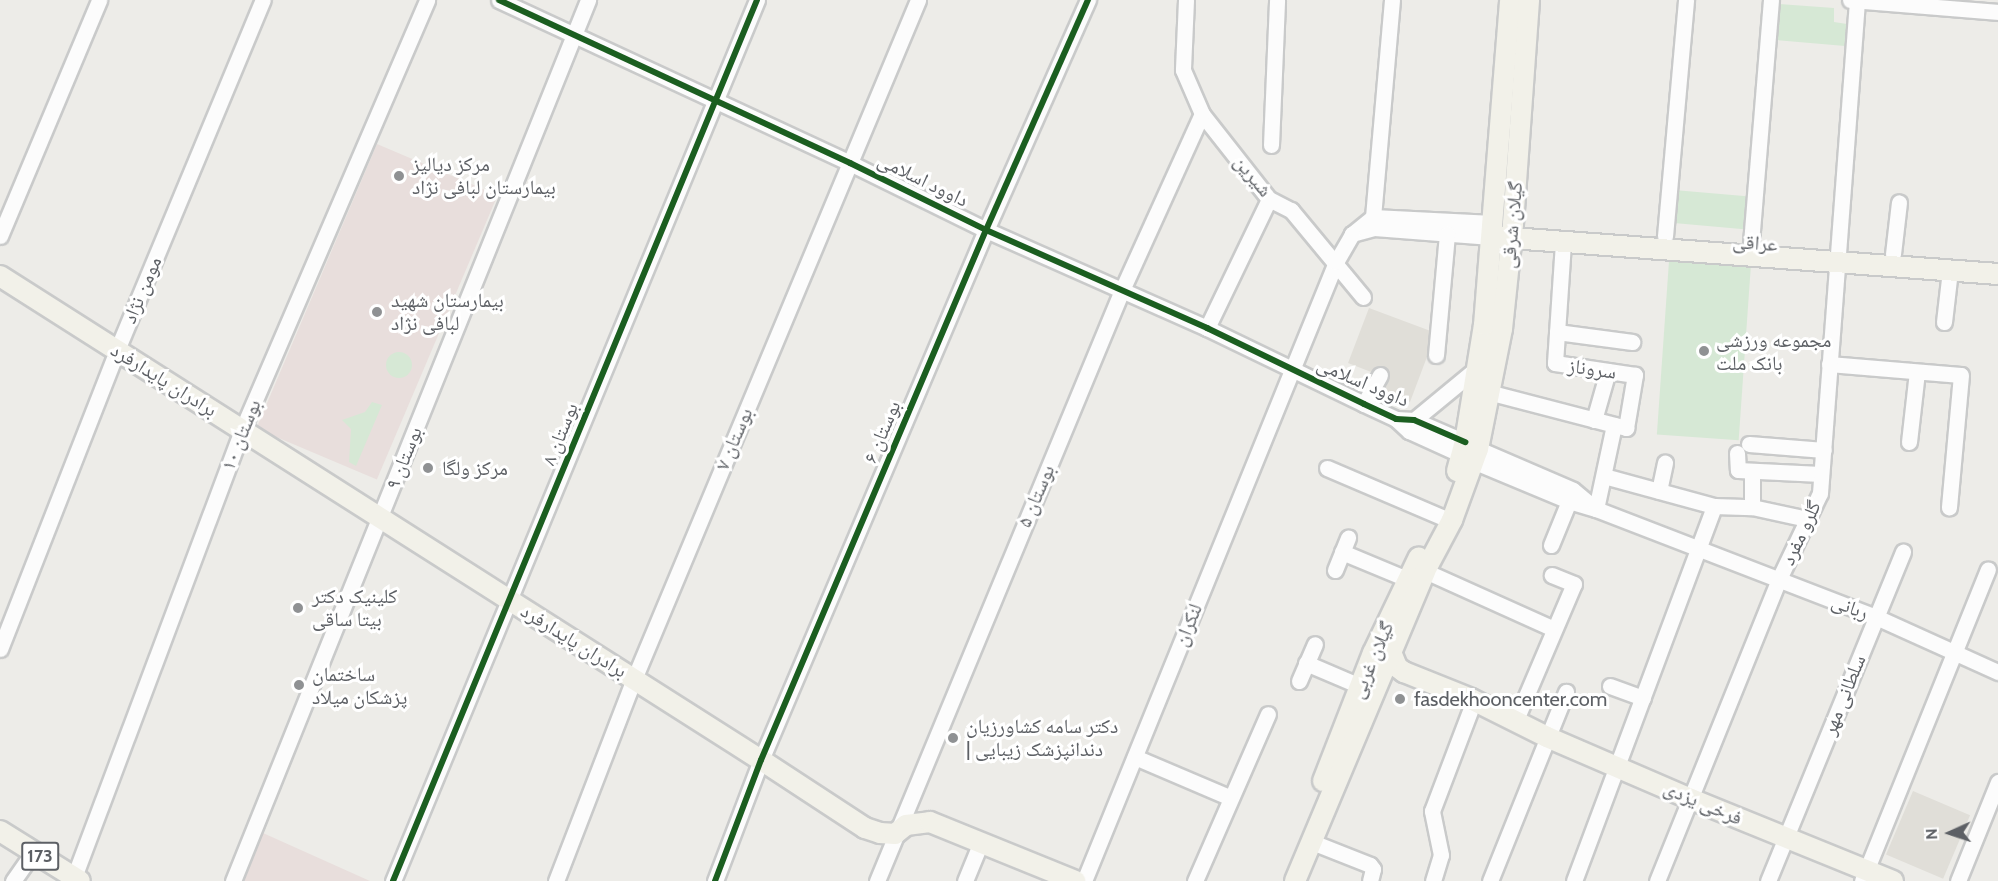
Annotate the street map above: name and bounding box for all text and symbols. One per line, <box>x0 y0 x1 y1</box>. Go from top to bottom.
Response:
street label: داوود اسلامی <box>874 148 972 212</box>
street label: شیرین <box>1229 150 1277 202</box>
place label: مرکز دیالیز بیمارستان لبافی نژاد <box>412 152 556 199</box>
marker: مرکز دیالیز بیمارستان لبافی نژاد <box>390 167 408 185</box>
street label: گیلان شرقی <box>1496 180 1528 270</box>
street label: عراقی <box>1732 229 1778 257</box>
street label: مومن نژاد <box>117 253 167 327</box>
place label: بیمارستان شهید لبافی نژاد <box>391 288 504 335</box>
marker: بیمارستان شهید لبافی نژاد <box>368 303 386 321</box>
place label: مجموعه ورزشی بانک ملت <box>1716 328 1831 375</box>
street label: برادران پایدارفرد <box>106 338 222 422</box>
marker: مجموعه ورزشی بانک ملت <box>1697 344 1711 358</box>
street label: داوود اسلامی <box>1313 352 1413 412</box>
street label: سروناز <box>1566 354 1618 384</box>
street label: بوستان ۱۰ <box>216 396 266 474</box>
street label: بوستان ۶ <box>858 397 906 467</box>
street label: بوستان ۸ <box>537 399 583 469</box>
street label: بوستان ۷ <box>710 404 758 474</box>
street label: بوستان ۹ <box>381 423 427 493</box>
place label: مرکز ولگا <box>442 456 508 480</box>
marker: مرکز ولگا <box>419 459 437 477</box>
street label: بوستان ۵ <box>1012 461 1060 531</box>
street label: گلرو مفرد <box>1776 497 1826 569</box>
place label: کلینیک دکتر بیتا ساقی <box>312 584 397 631</box>
street label: ربانی <box>1828 589 1872 625</box>
marker: کلینیک دکتر بیتا ساقی <box>289 599 307 617</box>
street label: برادران پایدارفرد <box>516 599 632 683</box>
street label: لنکران <box>1169 600 1207 650</box>
street label: گیلان غربی <box>1345 618 1399 702</box>
street label: سلطانی مهر <box>1817 651 1871 739</box>
place label: ساختمان پزشکان میلاد <box>312 662 407 709</box>
marker: ساختمان پزشکان میلاد <box>290 676 308 694</box>
place label: fasdekhooncenter.com <box>1414 687 1607 711</box>
marker: fasdekhooncenter.com <box>1391 690 1409 708</box>
place label: دکتر سامه کشاورزیان | دندانپزشک زیبایی <box>966 714 1118 761</box>
marker: دکتر سامه کشاورزیان | دندانپزشک زیبایی <box>944 729 962 747</box>
street label: فرخی یزدی <box>1660 776 1746 830</box>
north arrow <box>1920 803 1980 863</box>
text: N <box>1922 828 1941 840</box>
road number: 173 <box>20 841 60 871</box>

